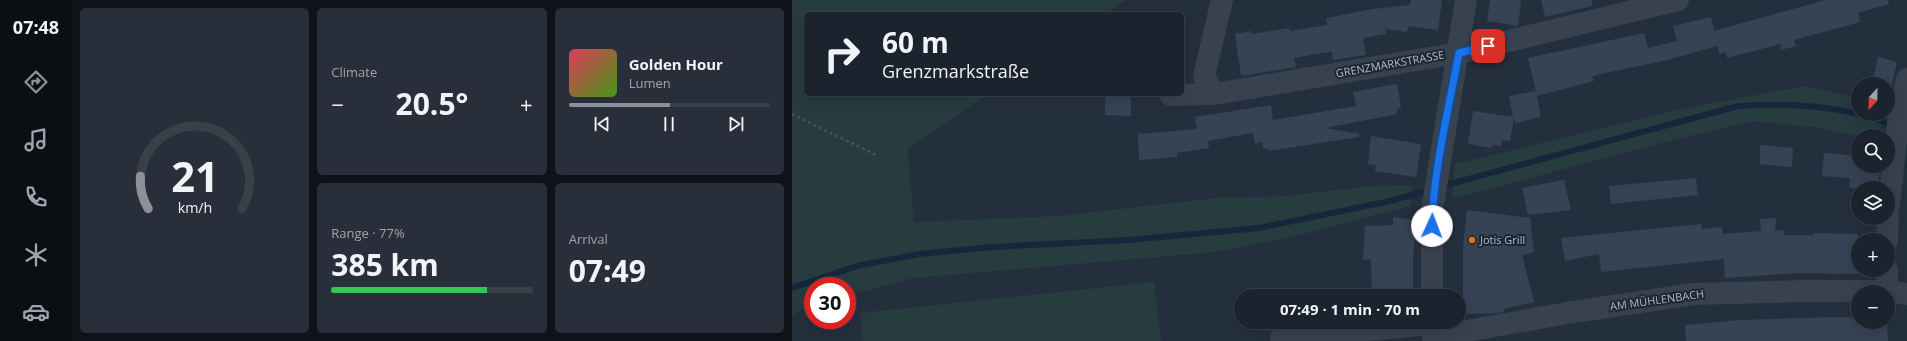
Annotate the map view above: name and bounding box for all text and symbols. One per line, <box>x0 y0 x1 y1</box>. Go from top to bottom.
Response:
text: 07:48 <box>13 15 59 39</box>
text: 60 m <box>882 23 949 61</box>
icon: right <box>816 28 868 80</box>
pin <box>1471 29 1505 63</box>
icon: arrive <box>1477 35 1499 57</box>
street label: GRENZMARKSTRASSE <box>1335 47 1445 80</box>
text: Golden Hour <box>629 54 723 74</box>
text: Grenzmarkstraße <box>882 59 1029 83</box>
text: Climate <box>331 63 377 81</box>
icon: directions <box>22 68 50 96</box>
text: Lumen <box>629 74 671 92</box>
north arrow <box>1851 77 1895 121</box>
map controls <box>1851 77 1895 329</box>
text: 20.5° <box>396 83 468 124</box>
text: − <box>331 89 344 119</box>
text: + <box>520 89 533 119</box>
icon: previous <box>591 113 613 135</box>
icon: pause <box>658 113 680 135</box>
icon: next <box>725 113 747 135</box>
icon: music <box>22 126 50 154</box>
button: search <box>1851 129 1895 173</box>
text: 21 <box>171 147 218 203</box>
button: layers <box>1851 181 1895 225</box>
icon: phone <box>22 183 50 211</box>
text: km/h <box>177 197 212 216</box>
position arrow <box>1411 205 1453 247</box>
text: Range · 77% <box>331 224 405 242</box>
text: Arrival <box>569 230 608 248</box>
place label: Jotis Grill <box>1479 232 1525 247</box>
button: + <box>1851 233 1895 277</box>
marker: Jotis Grill <box>1467 235 1477 245</box>
icon: climate <box>22 241 50 269</box>
text: 385 km <box>331 244 439 285</box>
text: 07:49 <box>569 250 646 291</box>
speed limit sign: 30 <box>804 277 856 329</box>
street label: AM MÜHLENBACH <box>1609 285 1705 314</box>
button: − <box>1851 285 1895 329</box>
icon: car <box>22 298 50 326</box>
text: 07:49 · 1 min · 70 m <box>1280 299 1420 319</box>

